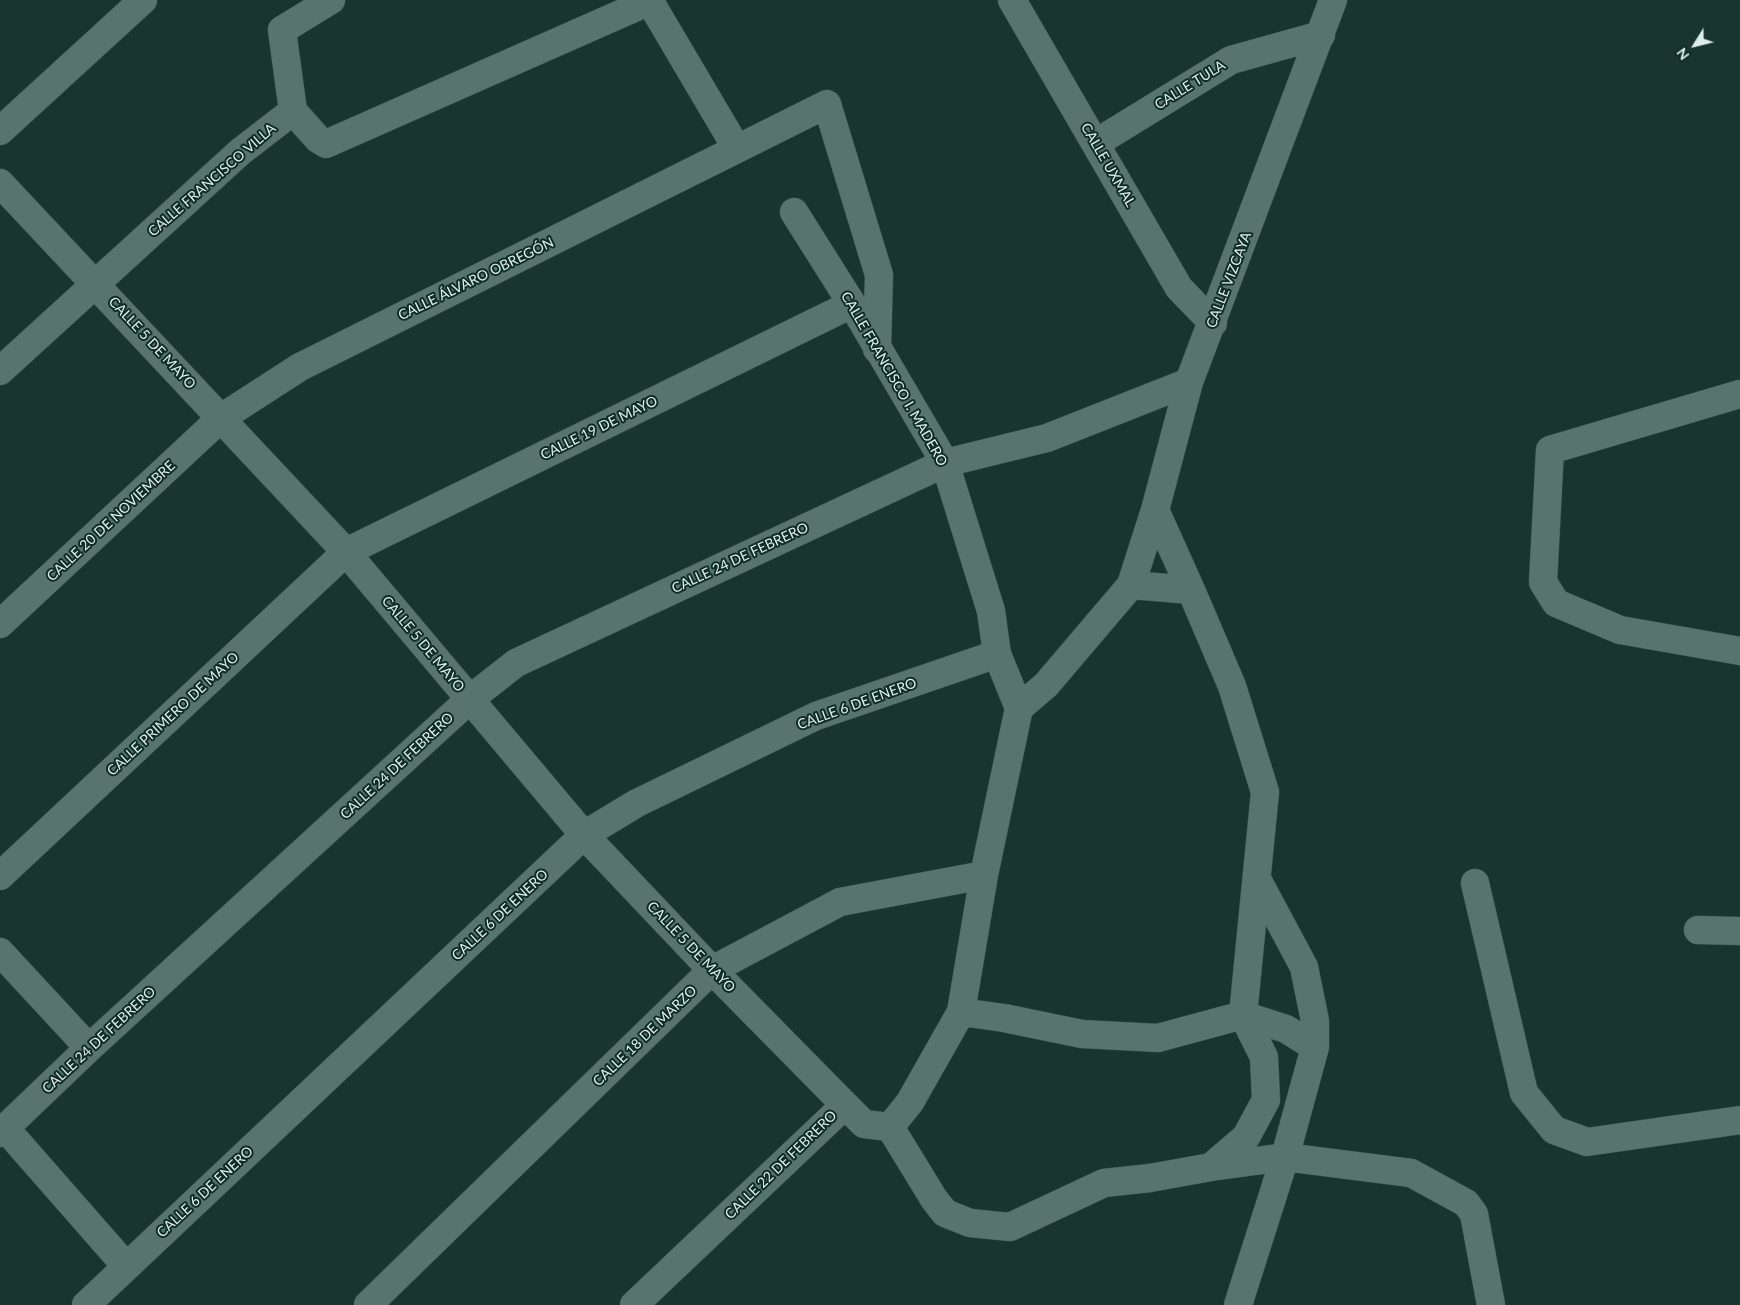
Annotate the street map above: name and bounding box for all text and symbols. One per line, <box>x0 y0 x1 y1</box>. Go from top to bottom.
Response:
north arrow <box>1670 20 1720 70</box>
text: N <box>1672 45 1693 63</box>
street label: CALLE TULA <box>1152 57 1228 113</box>
street label: CALLE FRANCISCO VILLA <box>145 120 279 240</box>
street label: CALLE UXMAL <box>1077 120 1139 210</box>
street label: CALLE VIZCAYA <box>1203 230 1255 330</box>
street label: CALLE ÁLVARO OBREGÓN <box>395 234 557 324</box>
street label: CALLE FRANCISCO I. MADERO <box>837 289 951 469</box>
street label: CALLE 5 DE MAYO <box>105 293 199 393</box>
street label: CALLE 19 DE MAYO <box>538 392 660 464</box>
street label: CALLE 20 DE NOVIEMBRE <box>43 457 179 585</box>
street label: CALLE 24 DE FEBRERO <box>669 519 811 597</box>
street label: CALLE 5 DE MAYO <box>378 593 468 695</box>
street label: CALLE PRIMERO DE MAYO <box>104 649 242 779</box>
street label: CALLE 6 DE ENERO <box>795 675 919 733</box>
street label: CALLE 24 DE FEBRERO <box>337 709 457 823</box>
street label: CALLE 6 DE ENERO <box>448 866 552 964</box>
street label: CALLE 5 DE MAYO <box>643 898 739 996</box>
street label: CALLE 18 DE MARZO <box>590 982 700 1090</box>
street label: CALLE 24 DE FEBRERO <box>39 983 159 1097</box>
street label: CALLE 22 DE FEBRERO <box>722 1107 840 1223</box>
street label: CALLE 6 DE ENERO <box>153 1143 257 1241</box>

